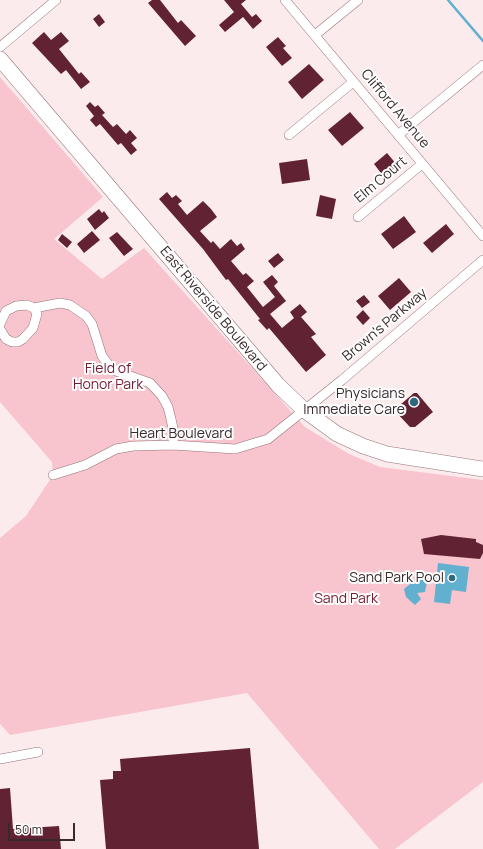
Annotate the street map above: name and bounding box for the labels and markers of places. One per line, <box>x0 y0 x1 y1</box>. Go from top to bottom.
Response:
place label: Physicians Immediate Care <box>303 386 405 418</box>
marker: Physicians Immediate Care <box>408 396 420 408</box>
place label: Sand Park Pool <box>349 570 444 586</box>
marker: Sand Park Pool <box>447 573 457 583</box>

